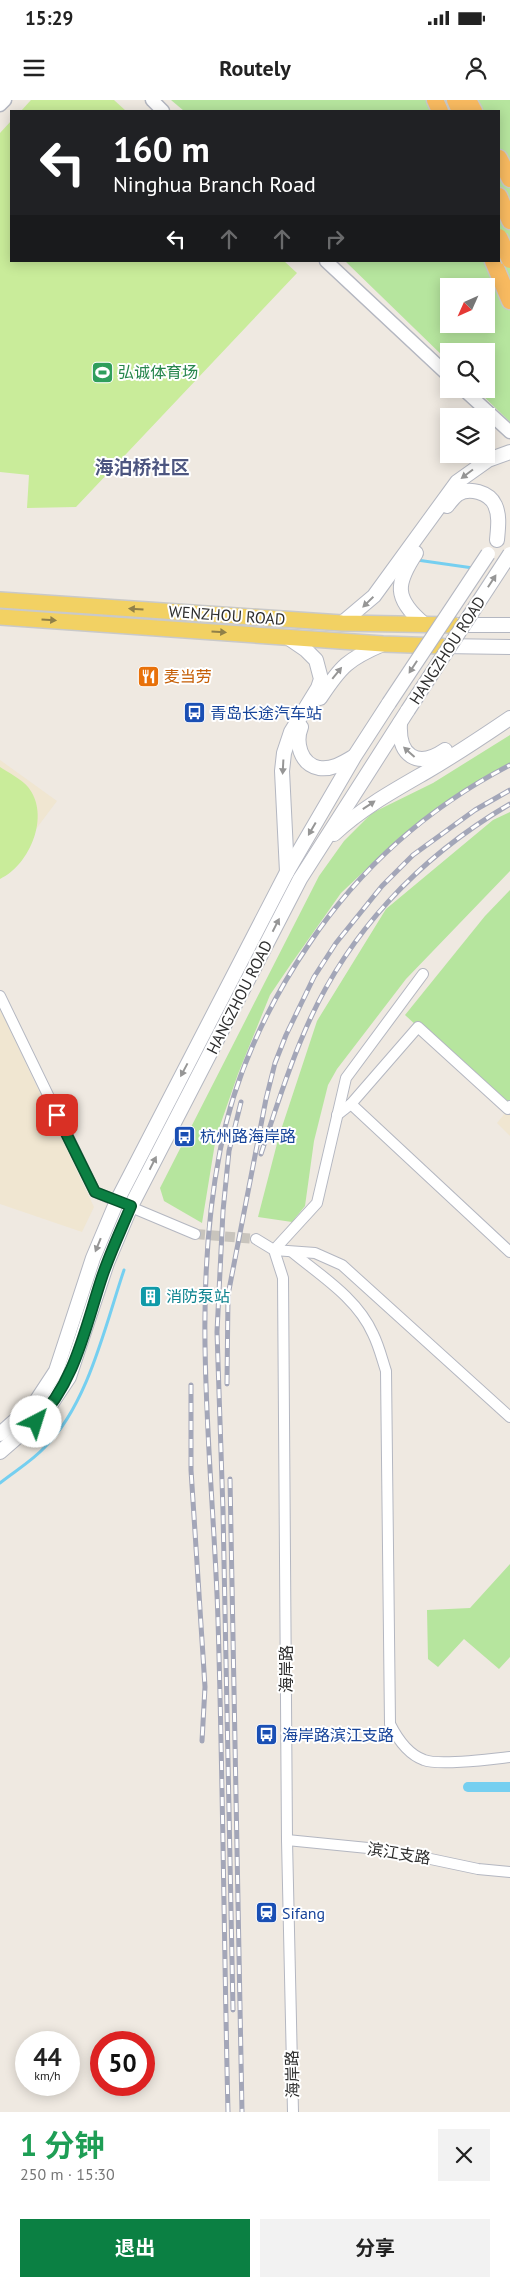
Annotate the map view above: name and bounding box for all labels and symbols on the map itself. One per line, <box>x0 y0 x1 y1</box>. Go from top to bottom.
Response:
north arrow <box>440 278 495 332</box>
sports icon: 弘诚体育场 <box>90 360 114 384</box>
place label: 弘诚体育场 <box>118 362 198 382</box>
district label: 海泊桥社区 <box>94 455 190 479</box>
one-way arrow <box>460 469 474 479</box>
one-way arrow <box>487 574 497 588</box>
street label: HANGZHOU ROAD <box>405 592 489 708</box>
one-way arrow <box>362 596 374 608</box>
street label: WENZHOU ROAD <box>168 601 286 629</box>
one-way arrow <box>128 605 144 613</box>
one-way arrow <box>41 617 57 625</box>
one-way arrow <box>212 628 228 636</box>
one-way arrow <box>408 661 418 674</box>
restaurant icon: 麦当劳 <box>136 664 160 688</box>
place label: 麦当劳 <box>164 666 212 686</box>
one-way arrow <box>332 667 343 680</box>
bus stop icon: 青岛长途汽车站 <box>182 701 206 725</box>
place label: 青岛长途汽车站 <box>210 703 322 723</box>
one-way arrow <box>403 747 415 758</box>
one-way arrow <box>278 759 286 775</box>
one-way arrow <box>362 800 376 810</box>
one-way arrow <box>308 822 316 837</box>
one-way arrow <box>272 918 280 932</box>
street label: HANGZHOU ROAD <box>202 937 276 1057</box>
one-way arrow <box>180 1063 188 1078</box>
pin <box>36 1094 78 1136</box>
bus stop icon: 杭州路海岸路 <box>172 1124 196 1148</box>
place label: 杭州路海岸路 <box>200 1126 296 1146</box>
one-way arrow <box>149 1156 157 1170</box>
one-way arrow <box>94 1238 102 1253</box>
building icon: 消防泵站 <box>138 1284 162 1308</box>
place label: 消防泵站 <box>166 1286 230 1306</box>
position arrow <box>9 1395 61 1447</box>
street label: 海岸路 <box>276 1645 296 1693</box>
bus stop icon: 海岸路滨江支路 <box>254 1723 278 1747</box>
place label: 海岸路滨江支路 <box>282 1725 394 1745</box>
street label: 滨江支路 <box>366 1838 432 1868</box>
station icon: Sifang <box>254 1901 278 1925</box>
place label: Sifang <box>282 1903 325 1923</box>
speed limit sign: 50 <box>90 2031 155 2096</box>
street label: 海岸路 <box>282 2050 302 2098</box>

